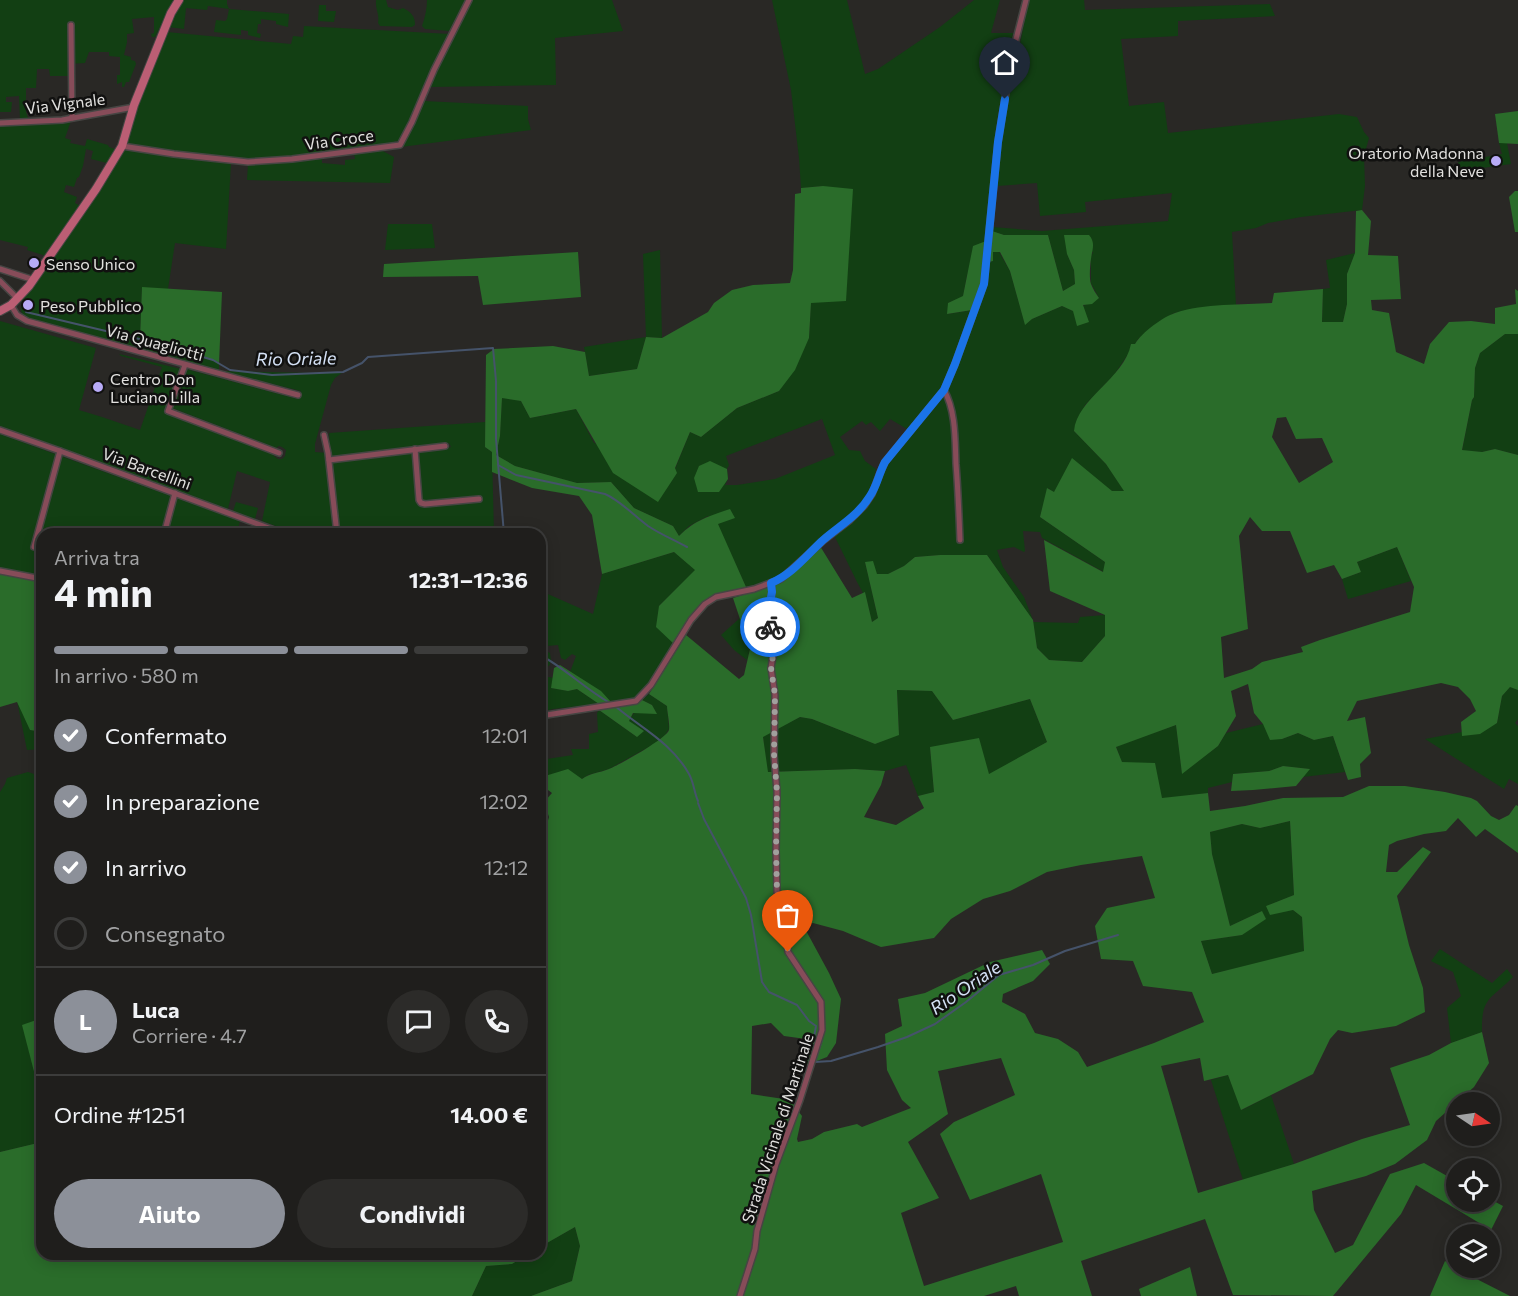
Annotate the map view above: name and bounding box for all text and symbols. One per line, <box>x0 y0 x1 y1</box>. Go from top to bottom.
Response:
pin <box>979 37 1030 99</box>
icon: home <box>988 46 1021 79</box>
street label: Via Vignale <box>24 89 106 117</box>
street label: Via Croce <box>303 125 375 153</box>
place label: Oratorio Madonna della Neve <box>1348 143 1484 180</box>
marker: Oratorio Madonna della Neve <box>1489 154 1503 168</box>
place label: Senso Unico <box>46 254 135 273</box>
marker: Senso Unico <box>27 256 41 270</box>
place label: Peso Pubblico <box>40 296 142 315</box>
marker: Peso Pubblico <box>21 298 35 312</box>
street label: Via Quagliotti <box>104 320 206 364</box>
water label: Rio Oriale <box>255 346 337 370</box>
place label: Centro Don Luciano Lilla <box>110 369 200 406</box>
marker: Centro Don Luciano Lilla <box>91 380 105 394</box>
street label: Via Barcellini <box>100 443 194 493</box>
text: Arriva tra <box>54 545 140 569</box>
text: 12:31–12:36 <box>409 566 528 593</box>
text: 4 min <box>54 567 153 615</box>
courier <box>740 597 800 657</box>
icon: bike <box>754 611 787 644</box>
text: In arrivo · 580 m <box>54 663 199 687</box>
icon: check <box>54 719 87 752</box>
text: Confermato <box>105 722 227 749</box>
text: 12:01 <box>482 723 528 747</box>
icon: check <box>54 785 87 818</box>
text: In preparazione <box>105 788 260 815</box>
text: 12:02 <box>480 789 528 813</box>
icon: check <box>54 851 87 884</box>
text: In arrivo <box>105 854 187 881</box>
text: 12:12 <box>484 855 528 879</box>
pin <box>762 890 813 952</box>
icon: bag <box>771 899 804 932</box>
text: Consegnato <box>105 920 225 947</box>
water label: Rio Oriale <box>925 955 1005 1019</box>
button: chat <box>387 990 450 1053</box>
button: phone <box>465 990 528 1053</box>
text: Luca <box>132 996 180 1023</box>
text: L <box>79 1008 92 1035</box>
text: Corriere · 4.7 <box>132 1023 247 1047</box>
street label: Strada Vicinale di Martinale <box>737 1031 817 1225</box>
north arrow <box>1446 1092 1500 1146</box>
map controls <box>1446 1092 1500 1278</box>
text: Ordine #1251 <box>54 1101 186 1128</box>
text: 14.00 € <box>450 1101 528 1128</box>
button: locate <box>1446 1158 1500 1212</box>
button: Aiuto <box>54 1179 285 1248</box>
button: Condividi <box>297 1179 528 1248</box>
button: layers <box>1446 1224 1500 1278</box>

